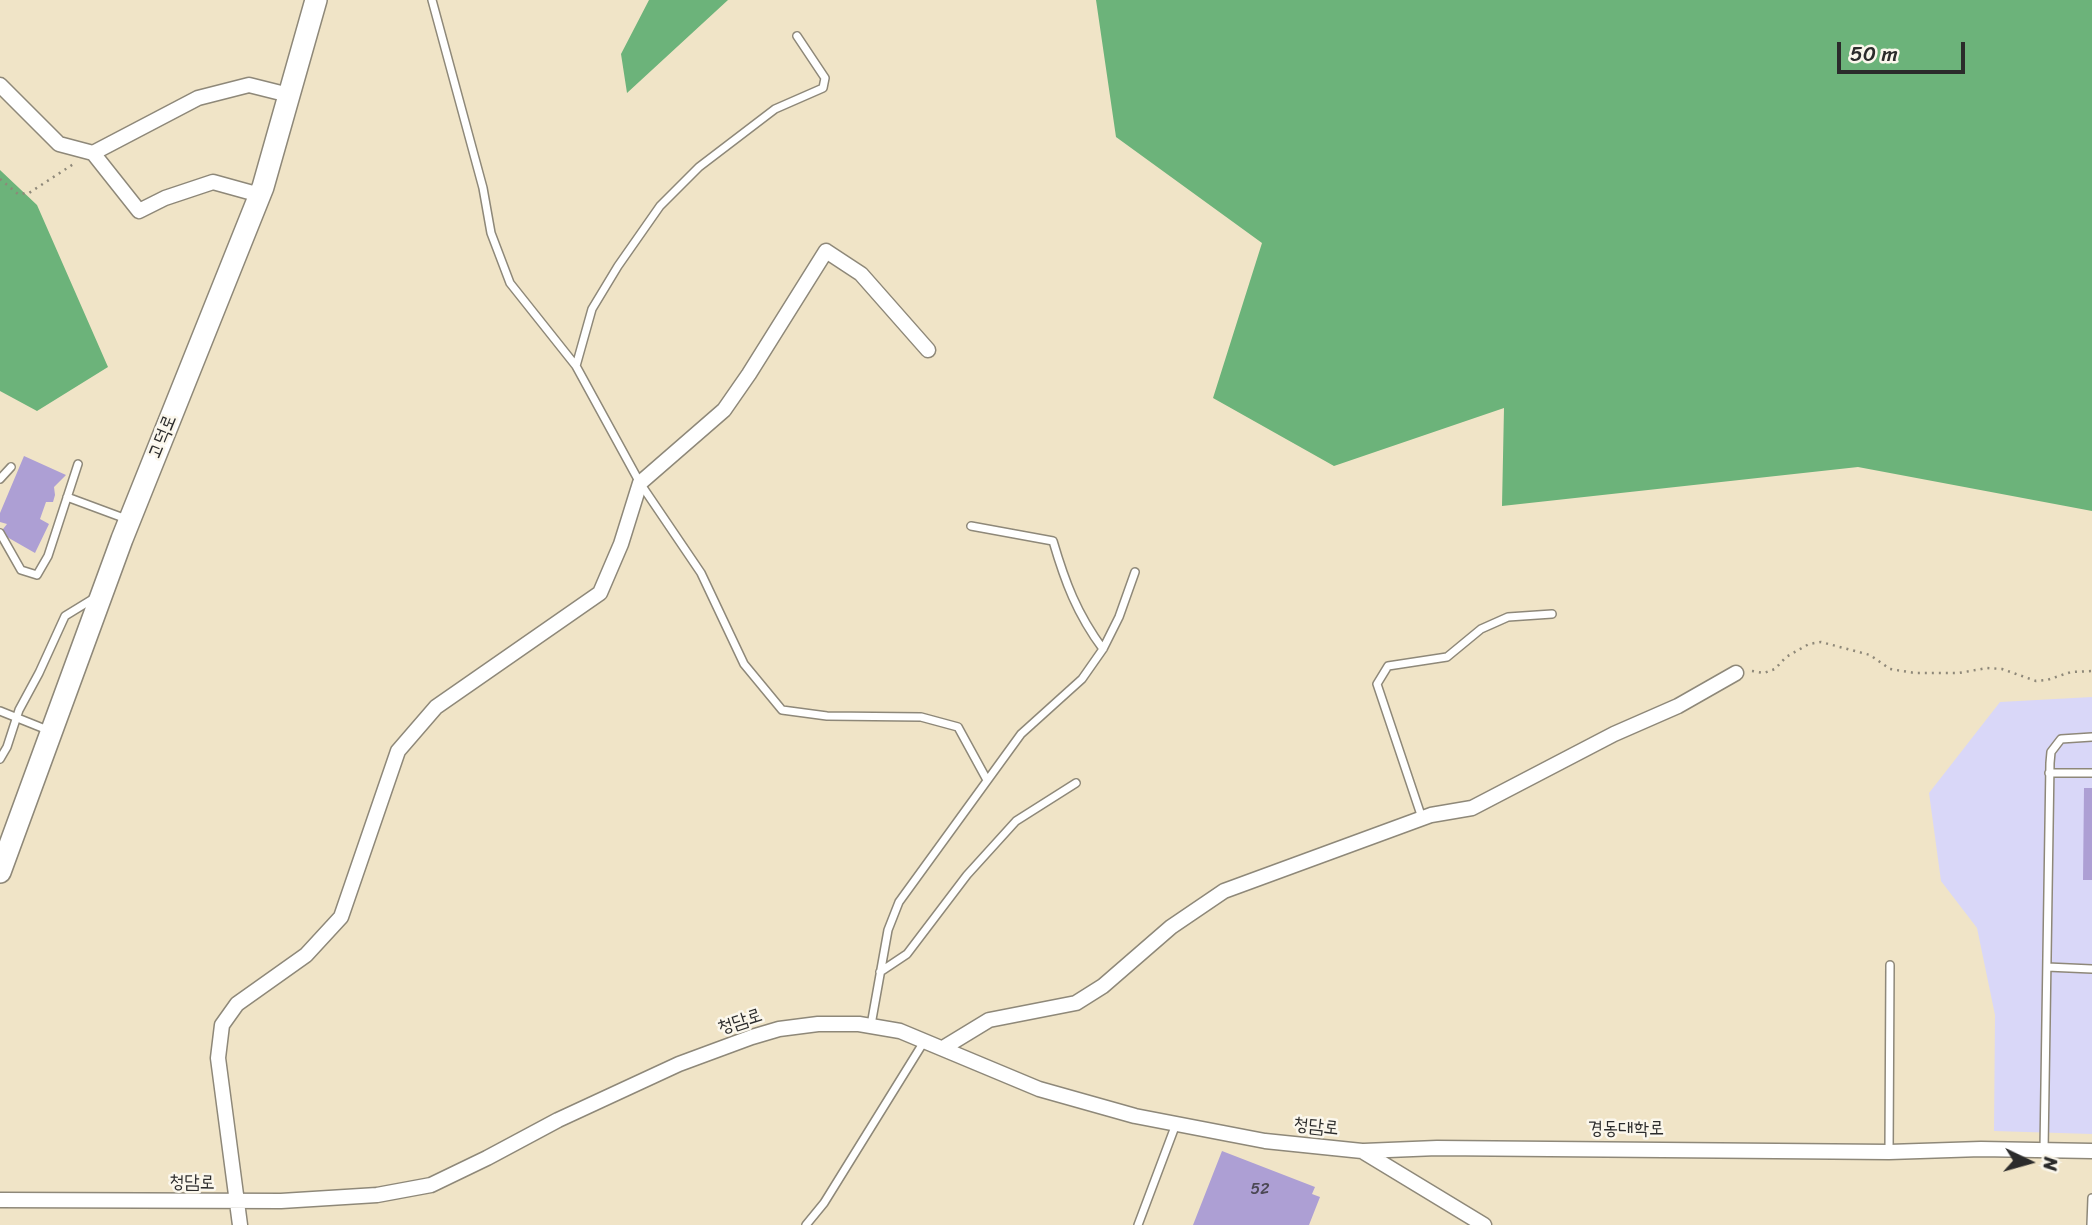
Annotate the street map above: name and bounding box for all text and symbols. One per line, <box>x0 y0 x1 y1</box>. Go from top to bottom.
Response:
scale bar <box>1840 28 1968 72</box>
text: 50 m <box>1850 35 1898 73</box>
street label: 고덕로 <box>144 411 182 463</box>
street label: 청담로 <box>715 1004 765 1040</box>
street label: 청담로 <box>1292 1113 1340 1141</box>
street label: 경동대학로 <box>1588 1118 1664 1140</box>
north arrow <box>1994 1127 2064 1197</box>
text: N <box>2033 1156 2067 1172</box>
street label: 청담로 <box>169 1171 215 1195</box>
house number: 52 <box>1250 1180 1270 1200</box>

